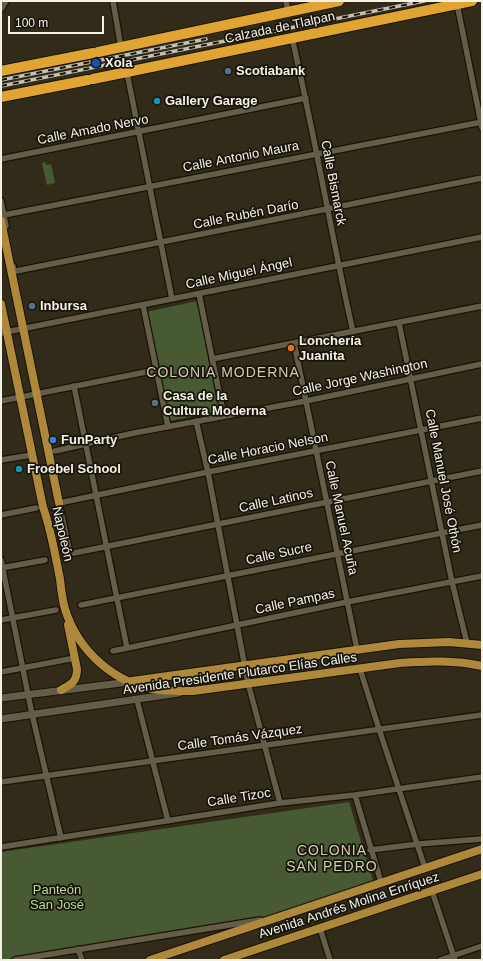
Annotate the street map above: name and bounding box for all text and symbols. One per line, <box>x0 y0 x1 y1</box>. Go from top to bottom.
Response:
scale bar <box>10 8 106 34</box>
street label: Calzada de Tlalpan <box>224 9 336 47</box>
text: 100 m <box>15 16 48 30</box>
place label: Xola <box>105 55 132 71</box>
marker: Xola <box>90 57 102 69</box>
place label: Scotiabank <box>236 63 305 79</box>
marker: Scotiabank <box>223 66 233 76</box>
place label: Gallery Garage <box>165 93 257 109</box>
marker: Gallery Garage <box>152 96 162 106</box>
street label: Calle Amado Nervo <box>36 112 150 148</box>
street label: Calle Antonio Maura <box>182 138 300 176</box>
street label: Calle Bismarck <box>317 139 349 227</box>
street label: Calle Rubén Darío <box>192 197 300 233</box>
street label: Calle Miguel Ángel <box>184 255 294 293</box>
place label: Inbursa <box>40 298 87 314</box>
marker: Inbursa <box>27 301 37 311</box>
place label: Lonchería Juanita <box>299 333 361 364</box>
marker: Lonchería Juanita <box>286 343 296 353</box>
street label: Calle Jorge Washington <box>291 356 429 400</box>
district label: COLONIA MODERNA <box>146 365 300 381</box>
place label: Casa de la Cultura Moderna <box>163 388 266 419</box>
marker: Casa de la Cultura Moderna <box>150 398 160 408</box>
street label: Calle Manuel José Othón <box>421 408 465 554</box>
street label: Calle Horacio Nelson <box>207 430 329 468</box>
place label: FunParty <box>61 432 117 448</box>
marker: FunParty <box>48 435 58 445</box>
street label: Calle Manuel Acuña <box>321 459 361 577</box>
place label: Froebel School <box>27 461 121 477</box>
marker: Froebel School <box>14 464 24 474</box>
street label: Calle Latinos <box>238 486 314 516</box>
street label: Napoleón <box>48 505 76 563</box>
street label: Calle Sucre <box>245 539 313 569</box>
street label: Calle Pampas <box>254 586 336 618</box>
street label: Avenida Presidente Plutarco Elías Calles <box>122 650 358 698</box>
street label: Calle Tomás Vázquez <box>177 722 303 754</box>
street label: Calle Tizoc <box>206 785 272 811</box>
district label: COLONIA SAN PEDRO <box>286 843 378 876</box>
street label: Avenida Andrés Molina Enríquez <box>257 869 441 943</box>
park label: Panteón San José <box>30 882 84 913</box>

